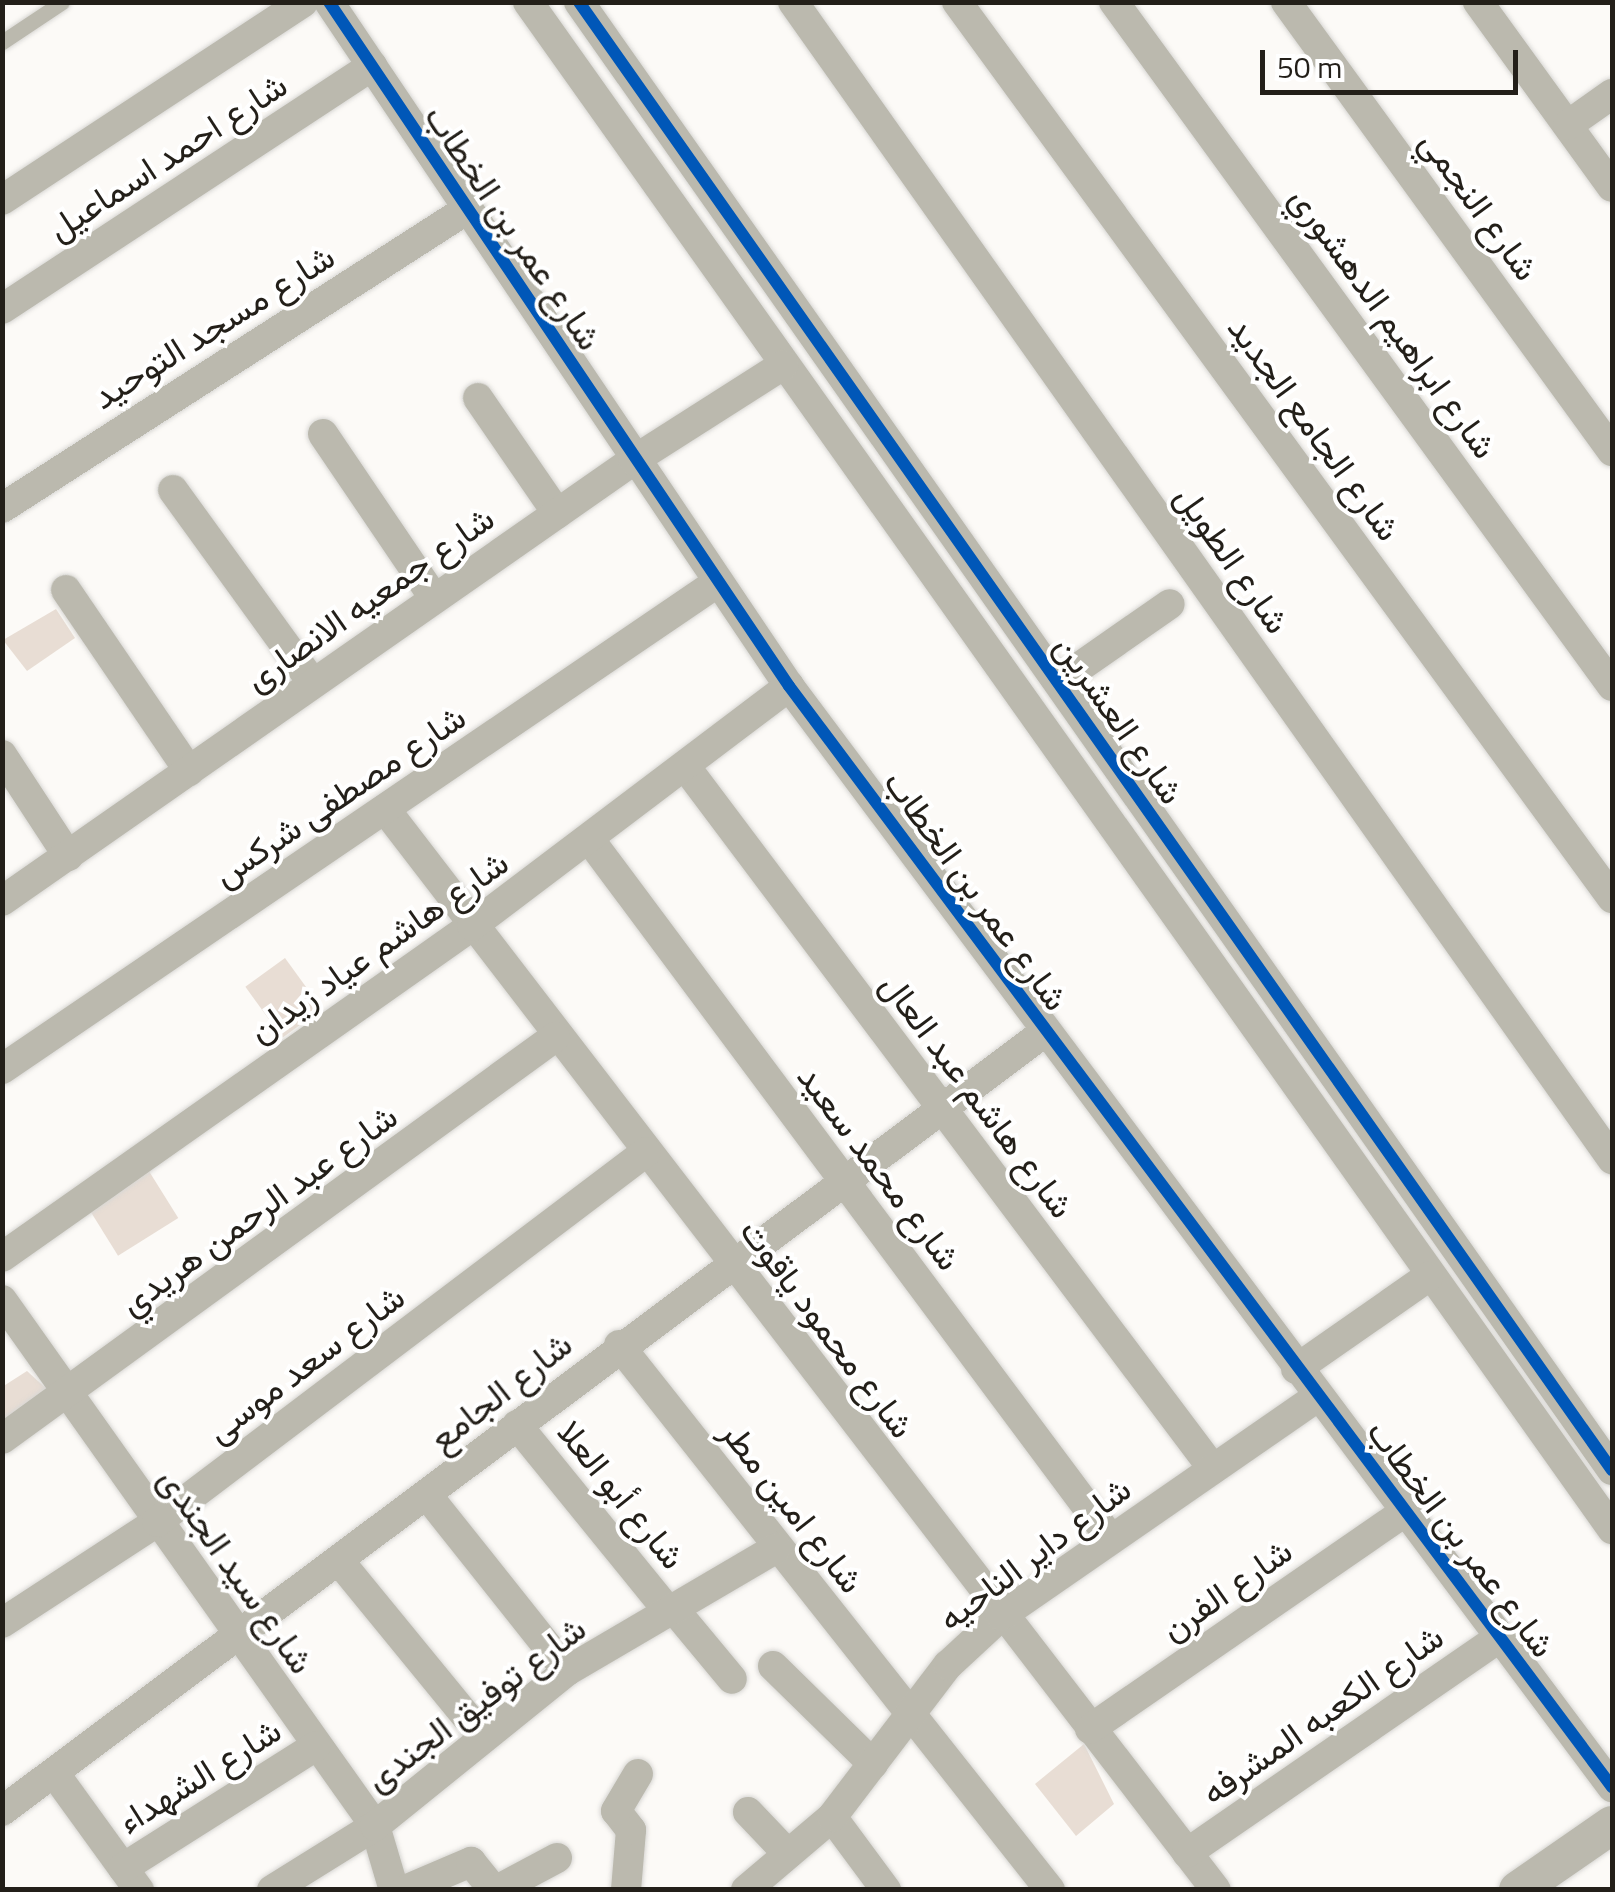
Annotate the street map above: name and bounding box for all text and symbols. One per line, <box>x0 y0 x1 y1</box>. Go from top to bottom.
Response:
scale bar <box>1265 30 1522 92</box>
text: 50 m <box>1277 44 1342 90</box>
street label: شارع احمد اسماعيل <box>40 63 294 249</box>
street label: شارع عمر بن الخطاب <box>417 97 611 357</box>
street label: شارع النجمي <box>1412 122 1548 288</box>
street label: شارع ابراهيم الدهشوري <box>1281 178 1507 466</box>
street label: شارع مسجد التوحيد <box>84 235 342 417</box>
street label: شارع الجامع الجديد <box>1220 308 1410 548</box>
street label: شارع الطويل <box>1167 477 1299 641</box>
street label: شارع جمعيه الانصارى <box>236 496 502 700</box>
street label: شارع العشرين <box>1046 626 1194 812</box>
street label: شارع مصطفى شركس <box>205 695 473 895</box>
street label: شارع عمر بن الخطاب <box>876 762 1078 1018</box>
street label: شارع هاشم عياد زيدان <box>240 841 516 1051</box>
street label: شارع هاشم عبد العال <box>872 964 1084 1226</box>
street label: شارع محمد سعيد <box>789 1056 971 1278</box>
street label: شارع عبد الرحمن هريدي <box>111 1094 405 1324</box>
street label: شارع محمود ياقوت <box>732 1210 924 1446</box>
street label: شارع سعد موسى <box>198 1275 412 1451</box>
street label: شارع الجامع <box>420 1322 580 1460</box>
street label: شارع أبو العلا <box>549 1411 695 1577</box>
street label: شارع امين مطر <box>713 1411 873 1601</box>
street label: شارع عمر بن الخطاب <box>1359 1411 1565 1665</box>
street label: شارع سيد الجندى <box>150 1459 324 1681</box>
street label: شارع داير الناحيه <box>930 1467 1138 1639</box>
street label: شارع الفرن <box>1153 1529 1299 1649</box>
street label: شارع توفيق الجندى <box>357 1607 593 1799</box>
street label: شارع الكعبه المشرفه <box>1193 1615 1451 1813</box>
street label: شارع الشهداء <box>110 1708 288 1842</box>

